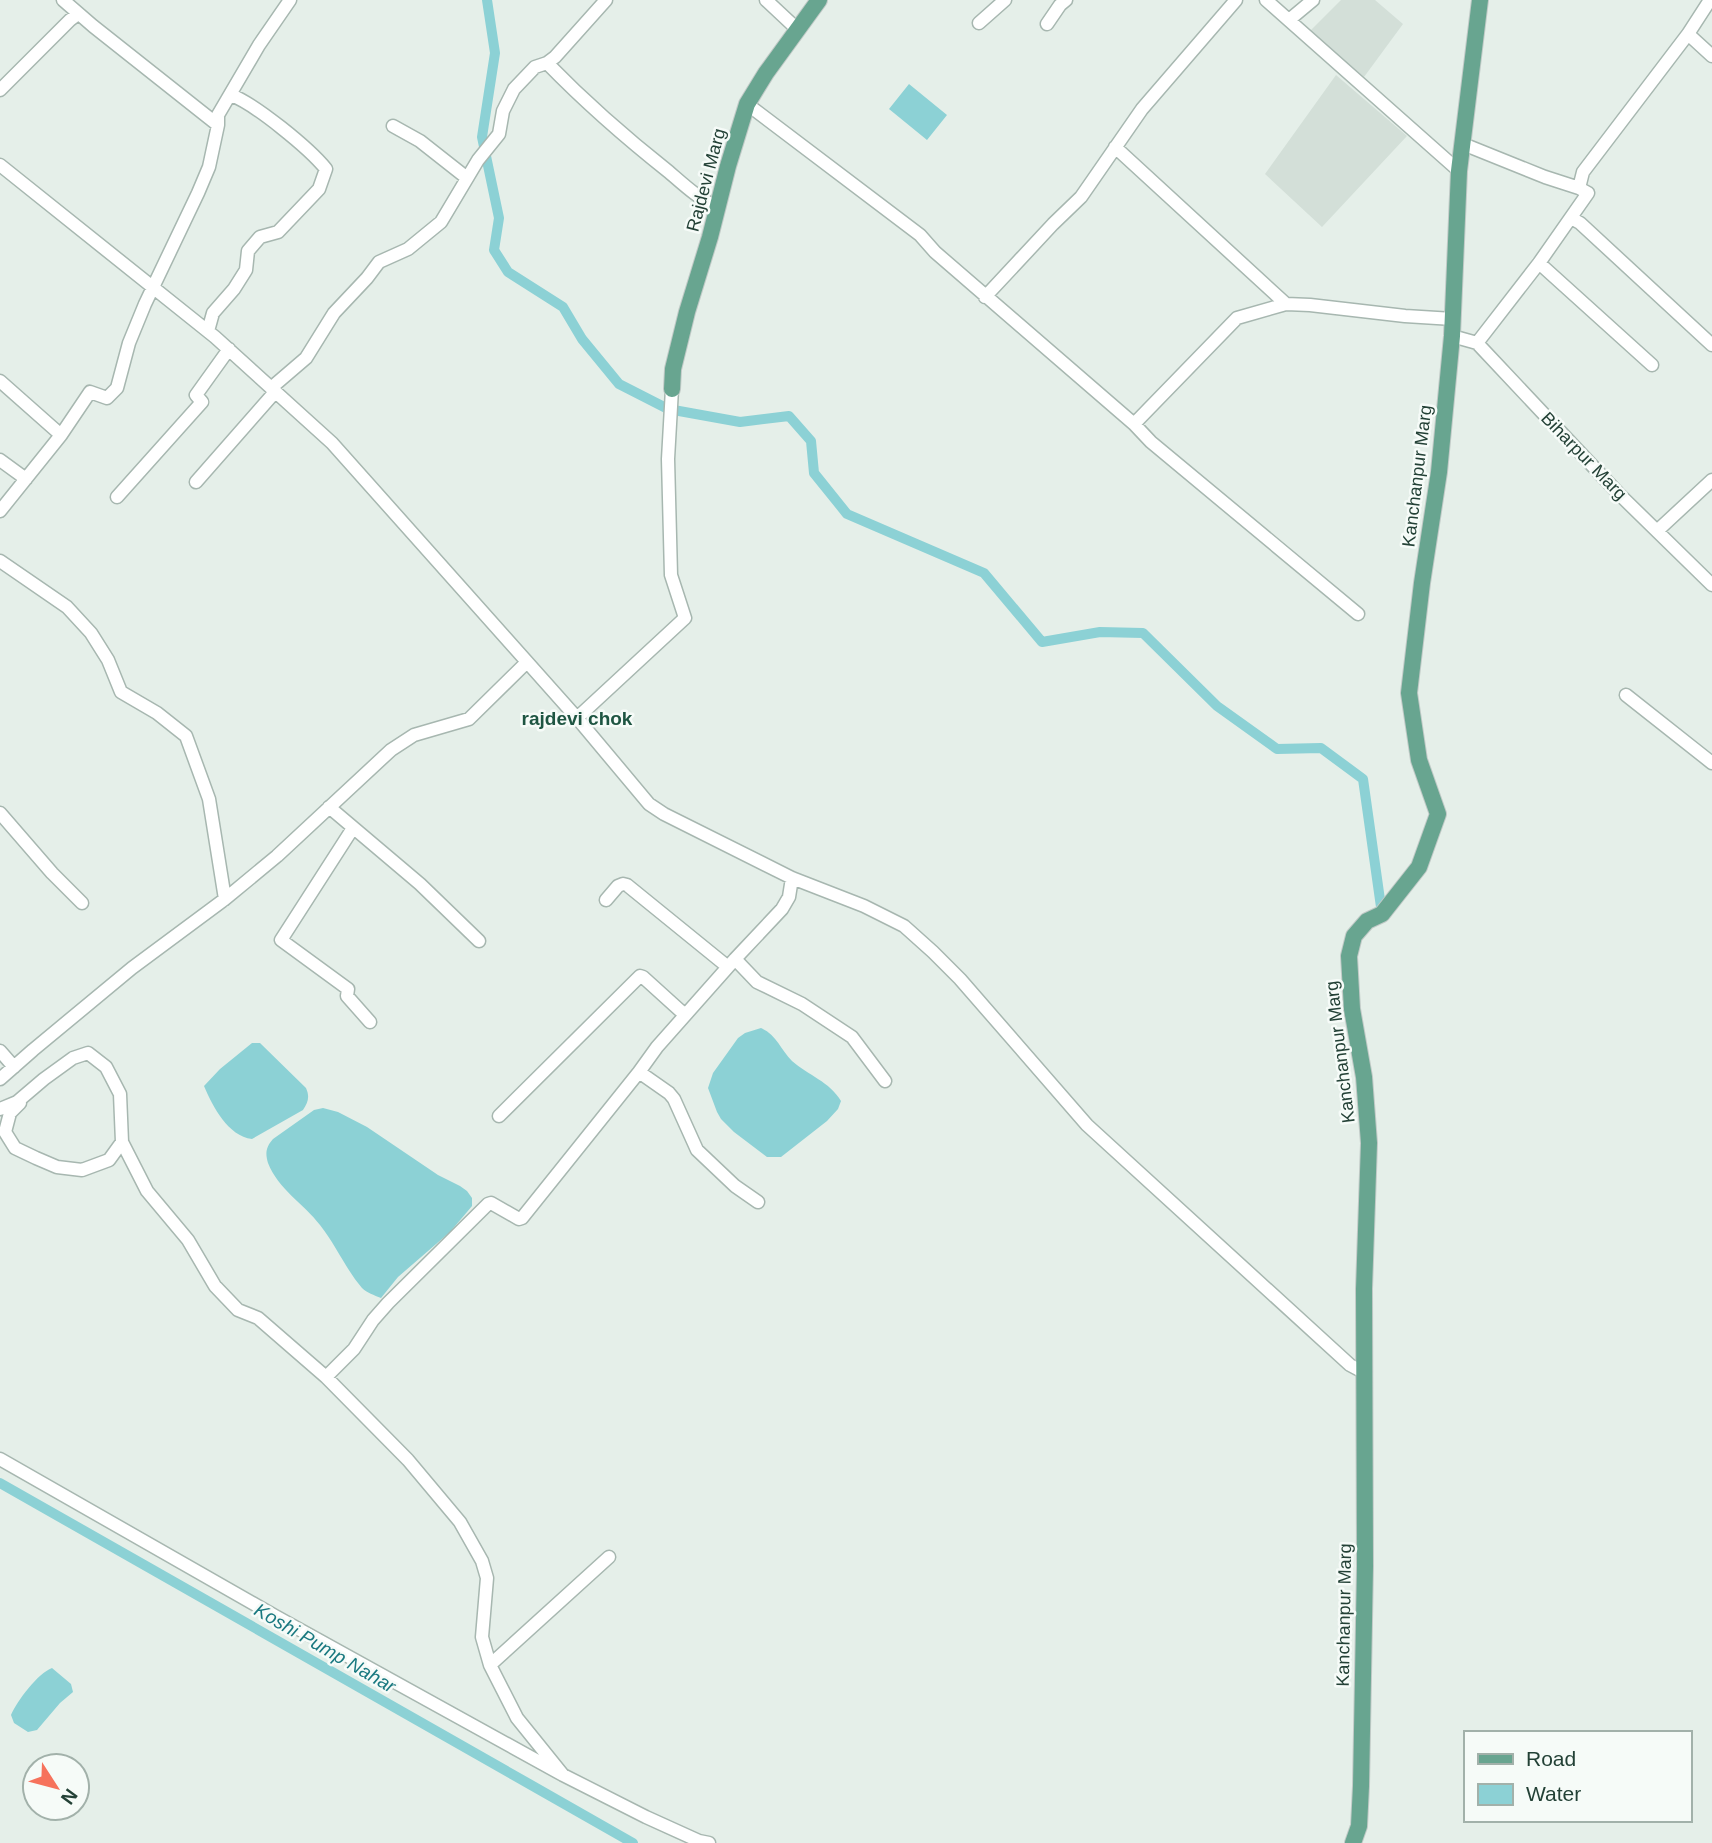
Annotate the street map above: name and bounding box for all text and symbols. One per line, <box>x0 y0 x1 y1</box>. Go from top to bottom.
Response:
street label: Rajdevi Marg <box>683 126 729 234</box>
street label: Kanchanpur Marg <box>1398 404 1436 548</box>
street label: Biharpur Marg <box>1537 408 1631 504</box>
district label: rajdevi chok <box>522 708 633 729</box>
street label: Kanchanpur Marg <box>1321 980 1359 1124</box>
street label: Kanchanpur Marg <box>1333 1543 1355 1687</box>
water label: Koshi Pump Nahar <box>251 1599 400 1697</box>
legend <box>1464 1731 1691 1822</box>
text: Road <box>1526 1747 1576 1770</box>
north arrow <box>21 1752 91 1822</box>
text: Water <box>1526 1782 1581 1805</box>
text: N <box>57 1785 82 1808</box>

